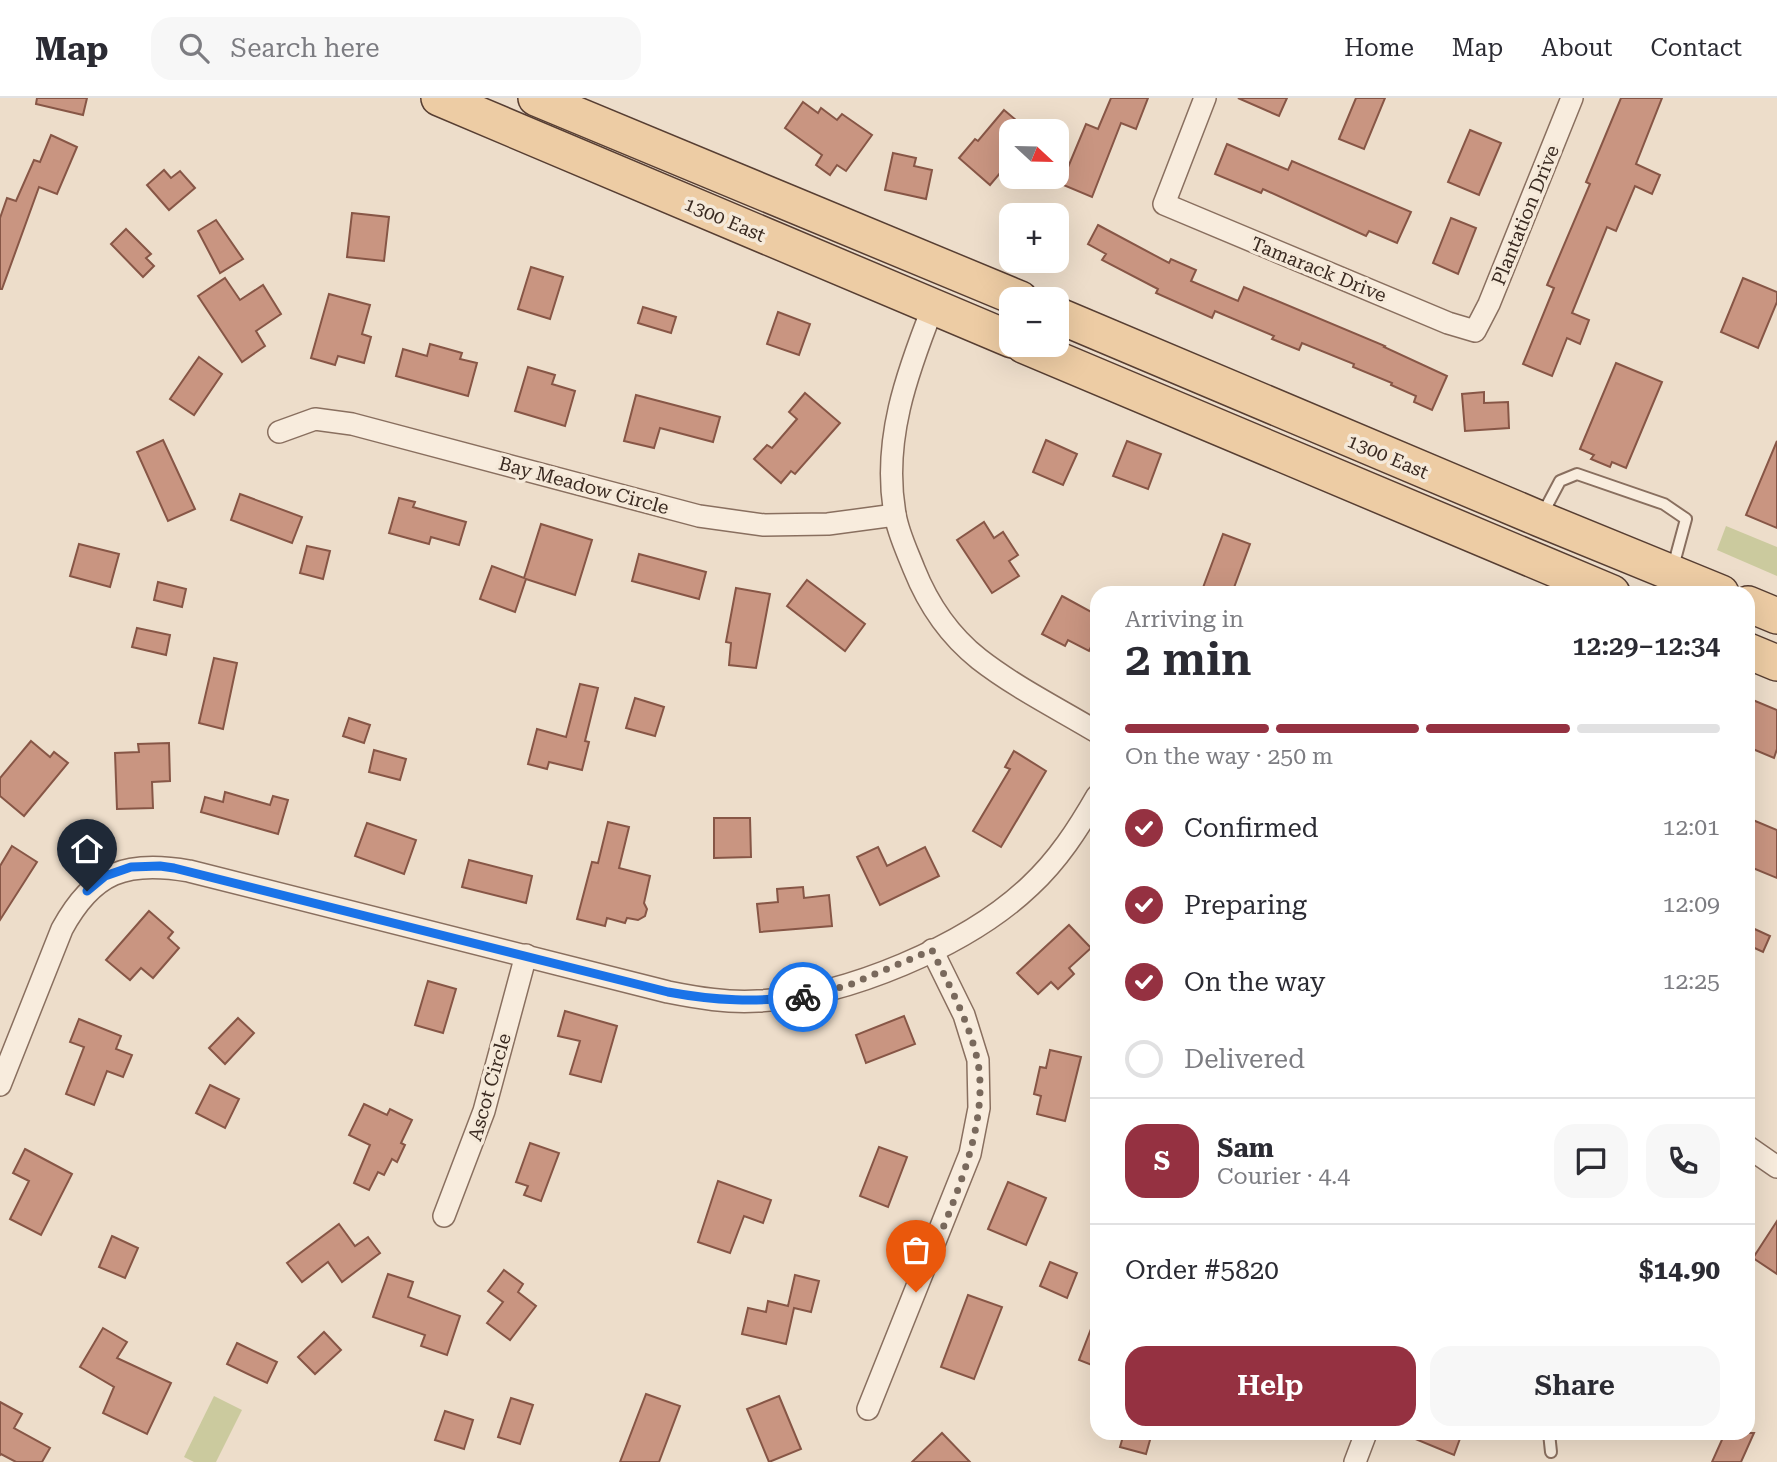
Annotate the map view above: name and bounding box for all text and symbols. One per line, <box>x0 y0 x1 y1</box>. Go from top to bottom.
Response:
search box <box>151 17 641 80</box>
text: Map <box>35 29 109 68</box>
icon: search <box>175 29 213 67</box>
text: Search here <box>231 33 380 63</box>
text: Home <box>1344 34 1414 62</box>
text: Map <box>1452 34 1503 62</box>
text: About <box>1541 34 1612 62</box>
text: Contact <box>1650 34 1742 62</box>
north arrow <box>999 119 1069 189</box>
map controls <box>999 119 1069 357</box>
street label: Plantation Drive <box>1487 142 1564 289</box>
street label: 1300 East <box>681 192 769 247</box>
button: + <box>999 203 1069 273</box>
street label: Tamarack Drive <box>1248 232 1390 307</box>
button: − <box>999 287 1069 357</box>
street label: 1300 East <box>1344 429 1432 484</box>
street label: Bay Meadow Circle <box>496 452 671 519</box>
text: Arriving in <box>1125 606 1244 633</box>
text: 12:29–12:34 <box>1572 631 1720 661</box>
text: 2 min <box>1125 632 1252 686</box>
text: On the way · 250 m <box>1125 743 1333 770</box>
icon: check <box>1125 809 1163 847</box>
text: Confirmed <box>1184 813 1319 843</box>
text: 12:01 <box>1663 814 1720 841</box>
pin <box>57 819 117 891</box>
icon: home <box>68 830 106 868</box>
icon: check <box>1125 886 1163 924</box>
text: Preparing <box>1184 890 1307 920</box>
text: 12:09 <box>1663 891 1720 918</box>
courier <box>768 962 838 1032</box>
icon: check <box>1125 963 1163 1001</box>
text: On the way <box>1184 967 1325 997</box>
text: 12:25 <box>1663 968 1720 995</box>
icon: bike <box>784 978 822 1016</box>
street label: Ascot Circle <box>463 1031 516 1144</box>
text: Delivered <box>1184 1044 1305 1074</box>
button: chat <box>1554 1124 1628 1198</box>
button: phone <box>1646 1124 1720 1198</box>
text: Sam <box>1217 1133 1274 1163</box>
text: S <box>1154 1146 1170 1176</box>
text: Courier · 4.4 <box>1217 1163 1350 1190</box>
pin <box>886 1220 946 1292</box>
icon: bag <box>897 1231 935 1269</box>
text: Order #5820 <box>1125 1255 1279 1285</box>
text: $14.90 <box>1639 1255 1720 1285</box>
button: Help <box>1125 1346 1416 1426</box>
button: Share <box>1430 1346 1720 1426</box>

